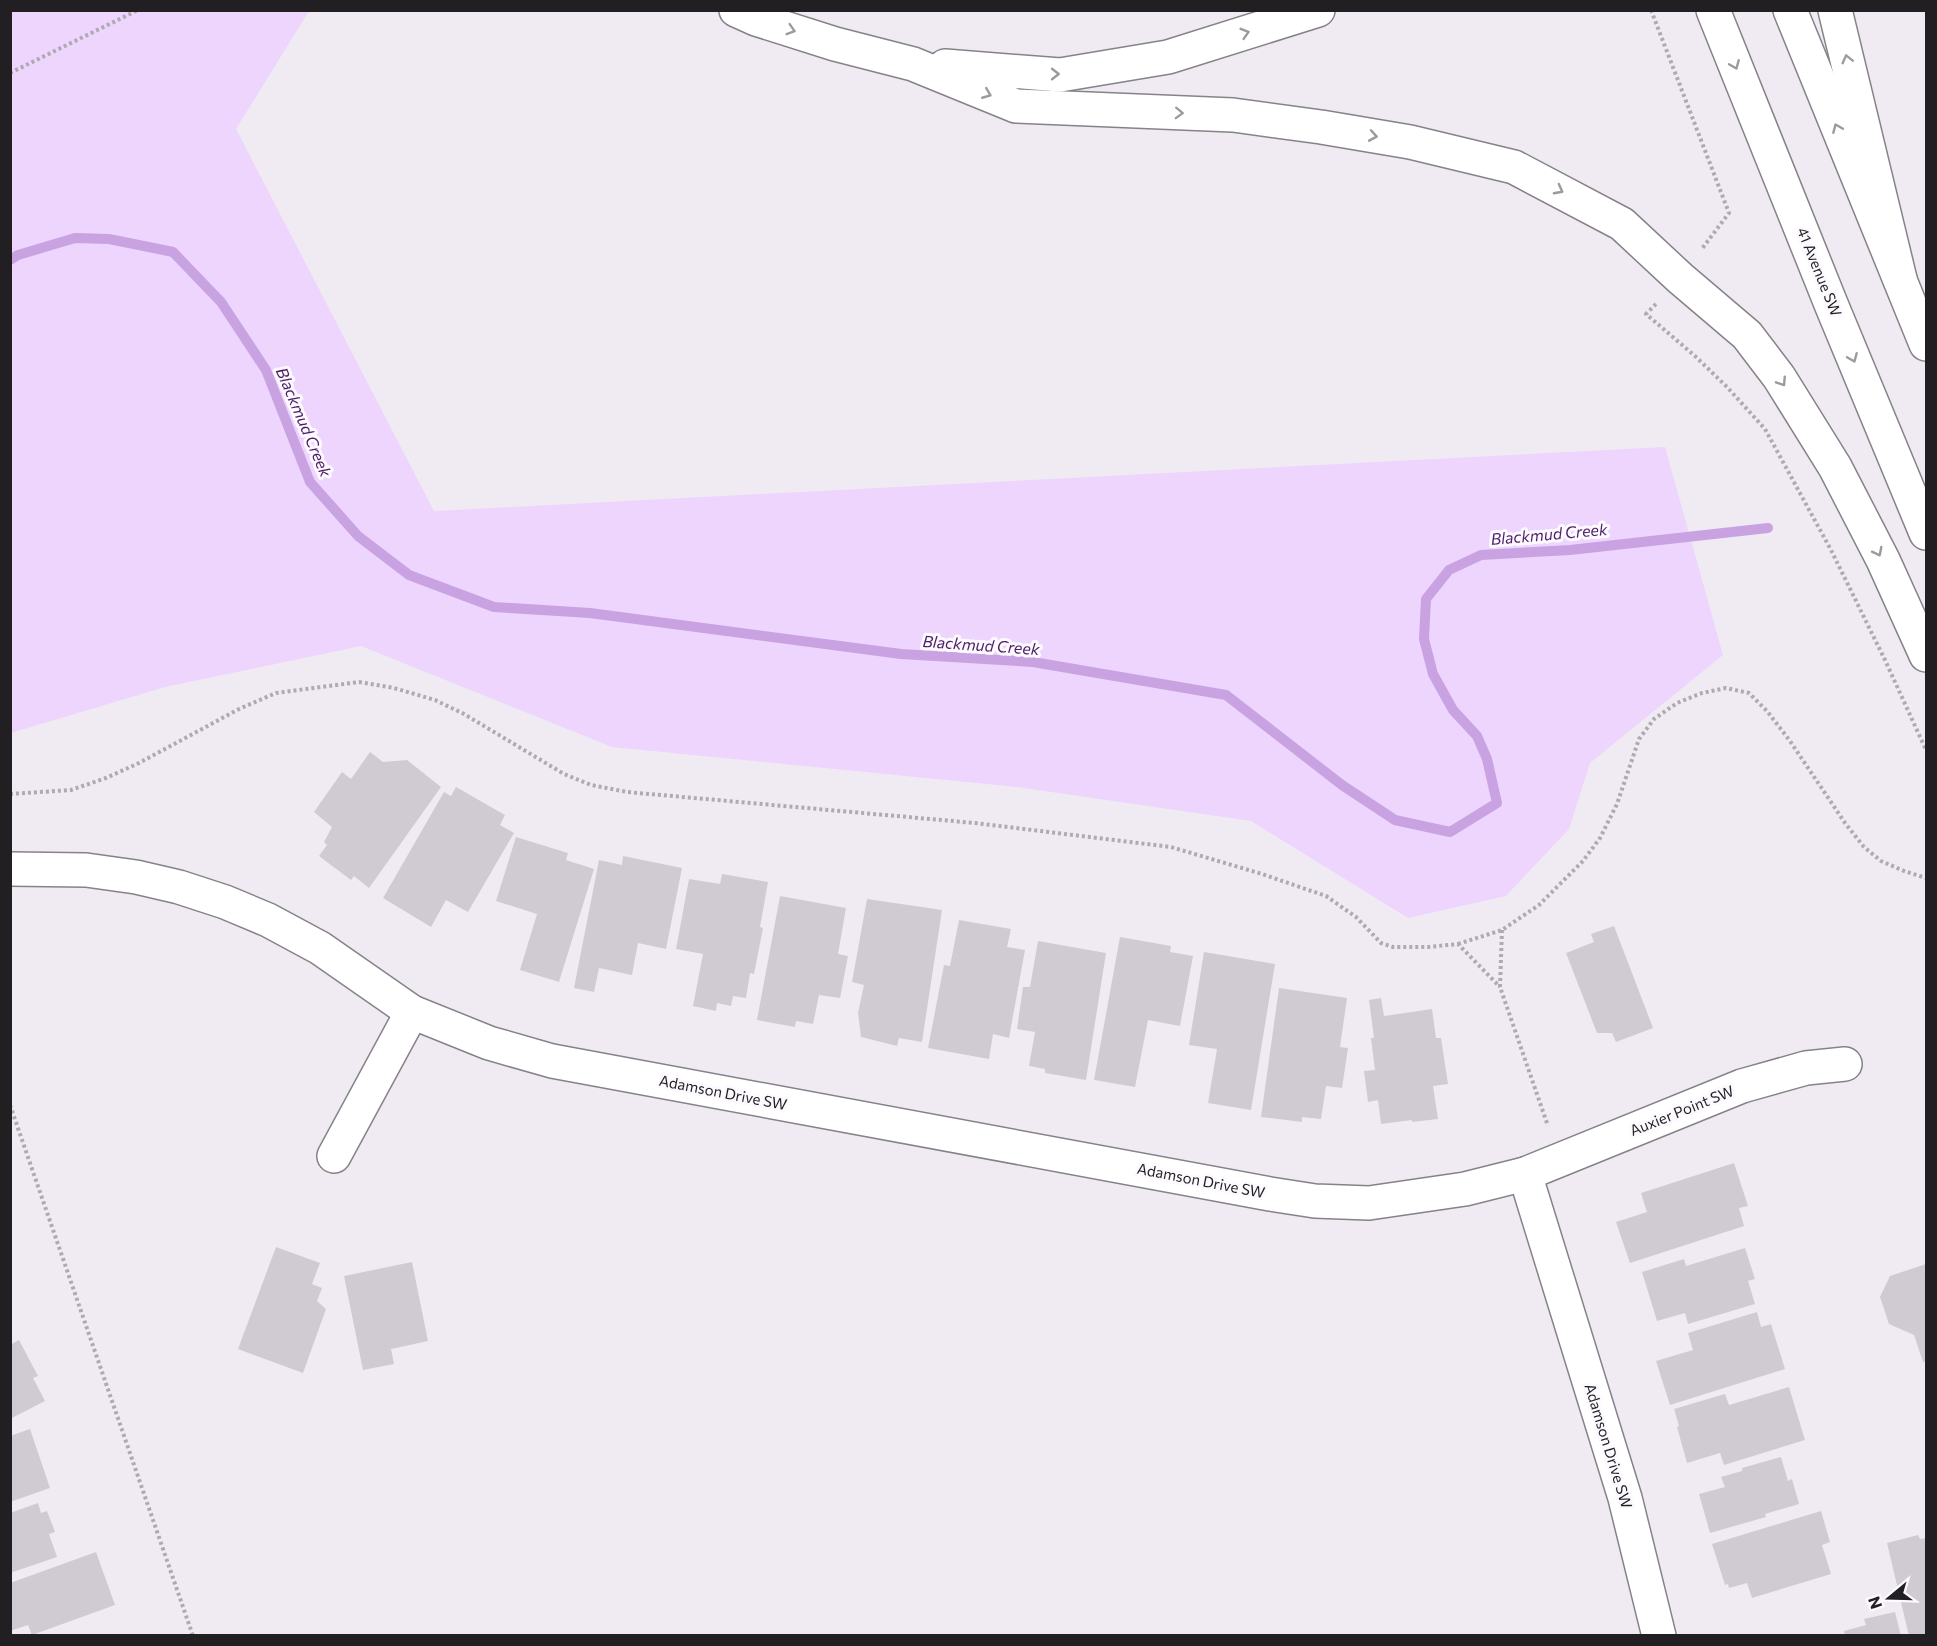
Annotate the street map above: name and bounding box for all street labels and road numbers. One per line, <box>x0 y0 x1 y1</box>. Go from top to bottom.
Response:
street label: 41 Avenue SW <box>1794 224 1846 319</box>
street label: Adamson Drive SW <box>658 1071 789 1113</box>
street label: Auxier Point SW <box>1627 1081 1736 1139</box>
street label: Adamson Drive SW <box>1136 1159 1267 1201</box>
street label: Adamson Drive SW <box>1581 1381 1637 1510</box>

